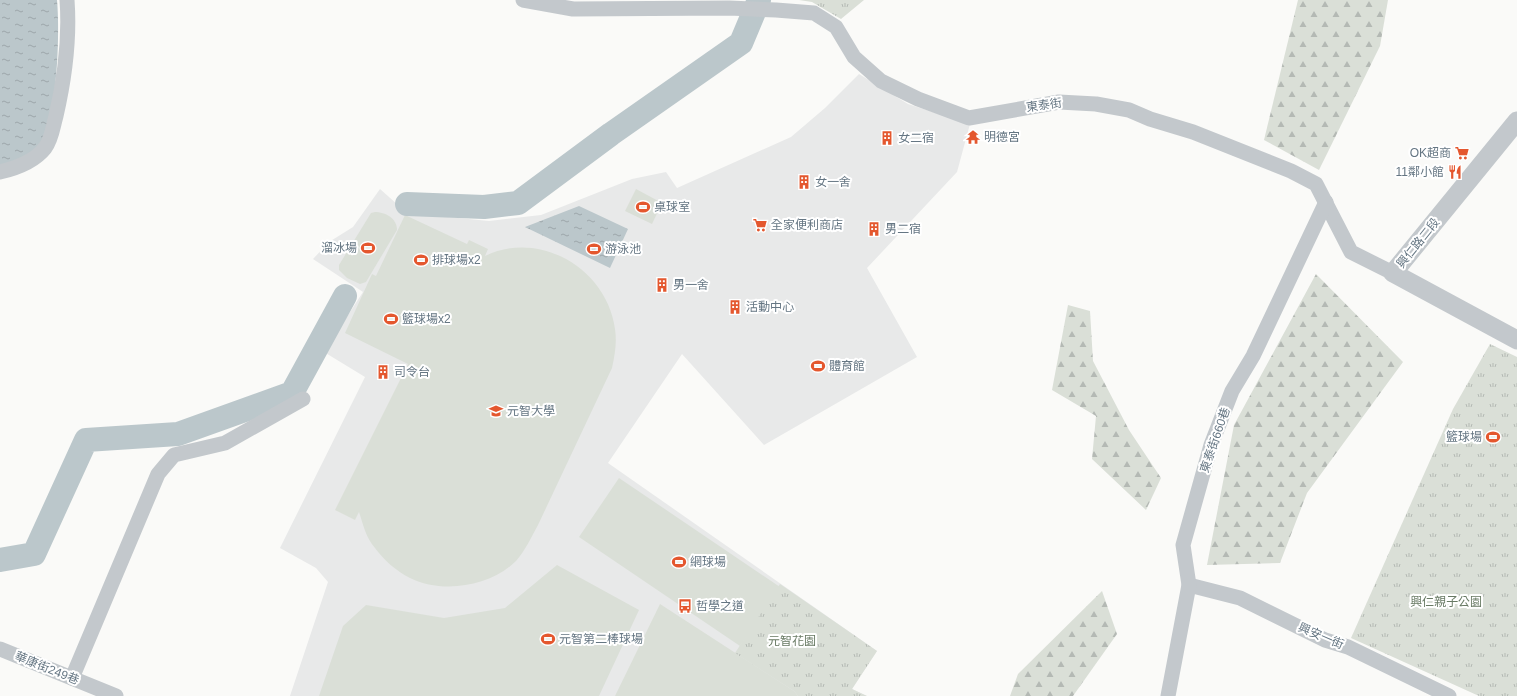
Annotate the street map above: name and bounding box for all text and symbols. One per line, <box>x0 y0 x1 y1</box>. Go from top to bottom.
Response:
street label: 東泰街 <box>1025 96 1063 114</box>
temple icon: 明德宮 <box>965 129 981 145</box>
building icon: 女二宿 <box>879 130 895 146</box>
place label: 明德宮 <box>984 130 1020 144</box>
place label: 女二宿 <box>898 131 934 145</box>
supermarket icon: OK超商 <box>1454 145 1470 161</box>
place label: OK超商 <box>1410 146 1451 160</box>
restaurant icon: 11鄰小館 <box>1447 164 1463 180</box>
place label: 11鄰小館 <box>1396 165 1444 179</box>
building icon: 女一舍 <box>796 174 812 190</box>
place label: 女一舍 <box>815 175 851 189</box>
sports icon: 桌球室 <box>635 199 651 215</box>
place label: 桌球室 <box>654 200 690 214</box>
street label: 興仁路二段 <box>1394 215 1442 271</box>
supermarket icon: 全家便利商店 <box>752 217 768 233</box>
place label: 全家便利商店 <box>771 218 843 232</box>
building icon: 男二宿 <box>866 221 882 237</box>
place label: 男二宿 <box>885 222 921 236</box>
sports icon: 溜冰場 <box>360 240 376 256</box>
place label: 溜冰場 <box>321 241 357 255</box>
sports icon: 游泳池 <box>586 241 602 257</box>
place label: 游泳池 <box>605 242 641 256</box>
sports icon: 排球場x2 <box>413 252 429 268</box>
place label: 排球場x2 <box>432 253 481 267</box>
building icon: 男一舍 <box>654 277 670 293</box>
place label: 男一舍 <box>673 278 709 292</box>
building icon: 活動中心 <box>727 299 743 315</box>
place label: 活動中心 <box>746 300 794 314</box>
sports icon: 籃球場x2 <box>383 311 399 327</box>
place label: 籃球場x2 <box>402 312 451 326</box>
sports icon: 體育館 <box>810 358 826 374</box>
place label: 體育館 <box>829 359 865 373</box>
building icon: 司令台 <box>375 364 391 380</box>
place label: 司令台 <box>394 365 430 379</box>
school or university icon: 元智大學 <box>488 403 504 419</box>
place label: 元智大學 <box>507 404 555 418</box>
street label: 東泰街660巷 <box>1197 406 1233 474</box>
sports icon: 籃球場 <box>1485 429 1501 445</box>
place label: 籃球場 <box>1446 430 1482 444</box>
sports icon: 網球場 <box>671 554 687 570</box>
place label: 網球場 <box>690 555 726 569</box>
park label: 興仁親子公園 <box>1410 595 1482 609</box>
bus stop icon: 哲學之道 <box>677 598 693 614</box>
place label: 哲學之道 <box>696 599 744 613</box>
street label: 興安一街 <box>1296 620 1346 652</box>
sports icon: 元智第二棒球場 <box>540 631 556 647</box>
place label: 元智第二棒球場 <box>559 632 643 646</box>
park label: 元智花園 <box>768 634 816 648</box>
street label: 華康街249巷 <box>13 649 81 687</box>

